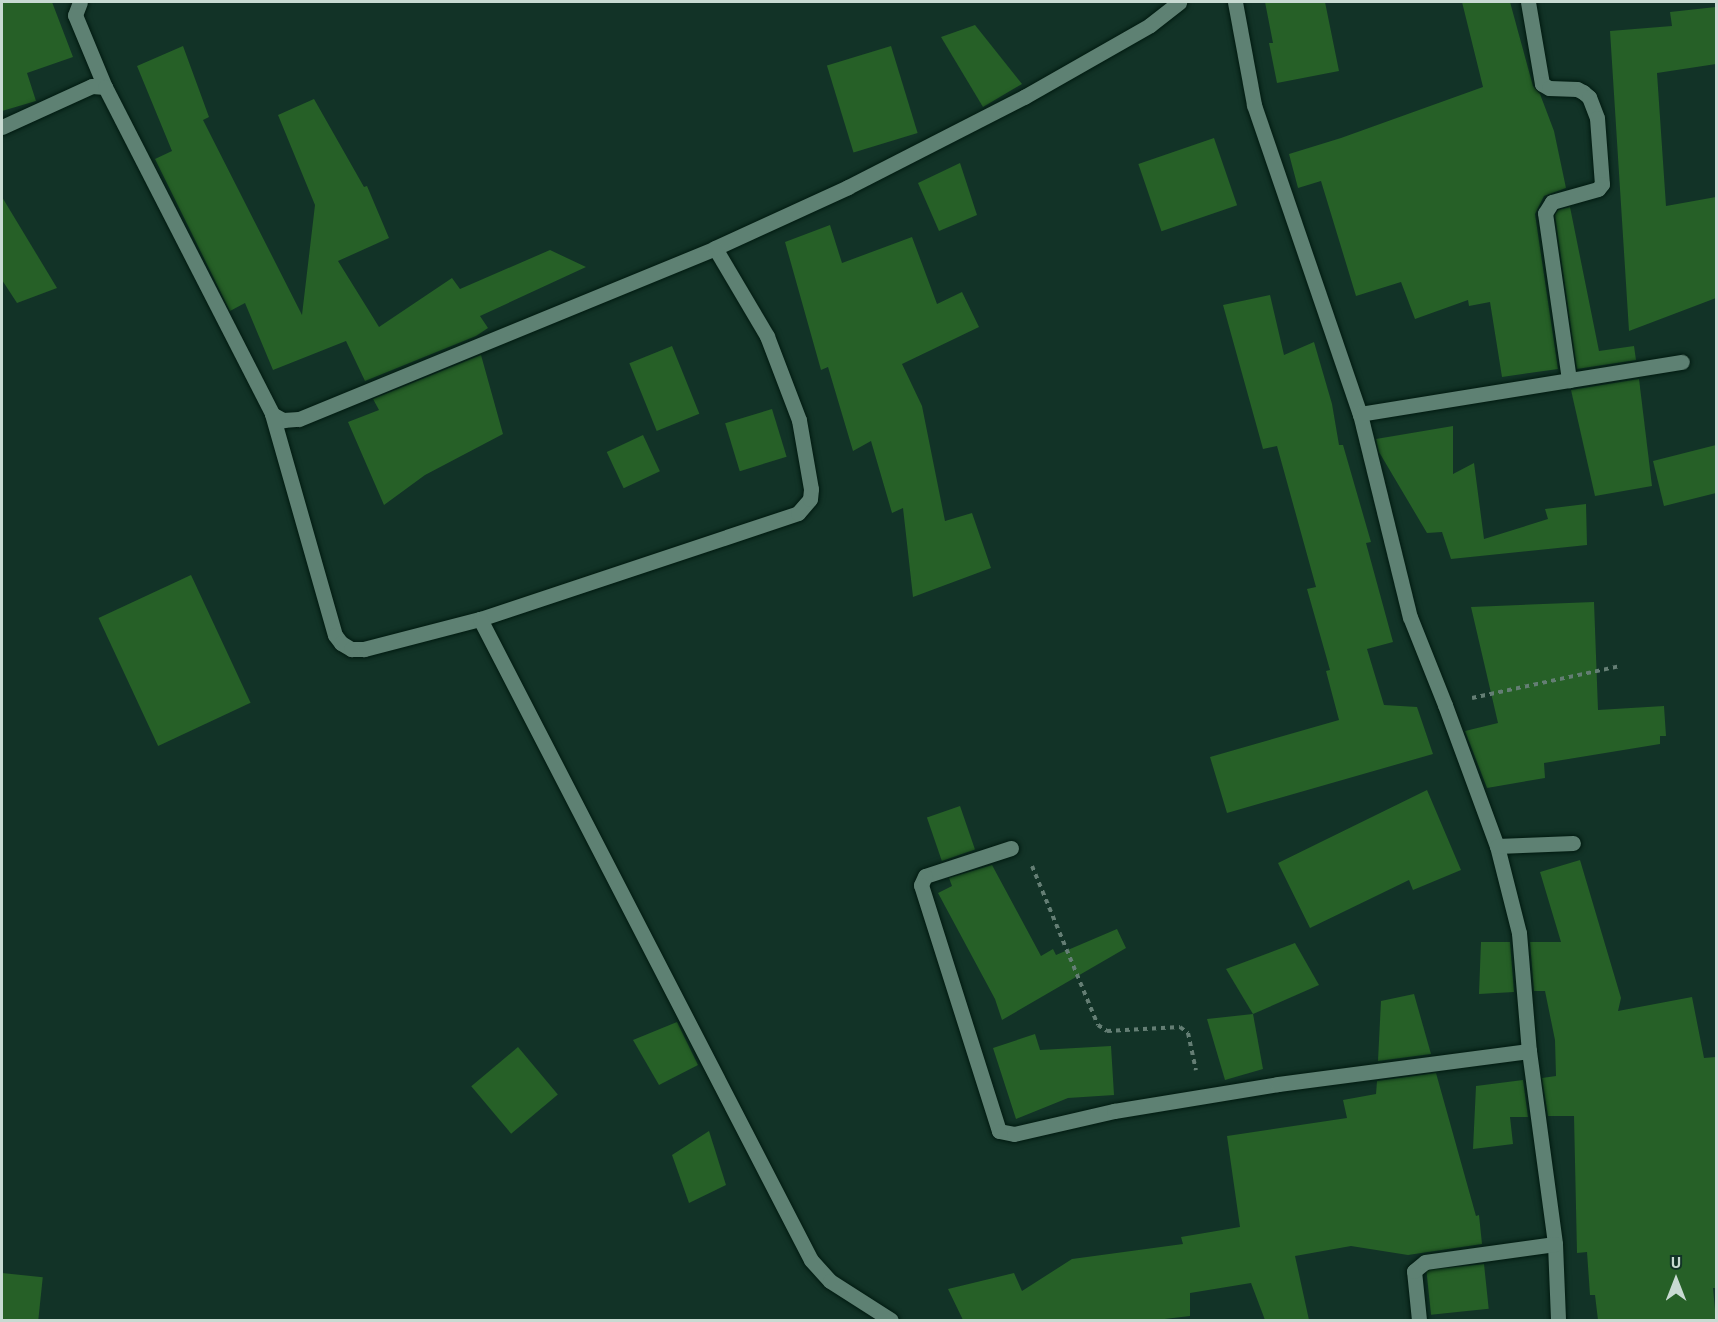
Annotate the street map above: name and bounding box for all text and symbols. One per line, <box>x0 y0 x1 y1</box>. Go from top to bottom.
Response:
north arrow <box>1646 1250 1706 1310</box>
text: U <box>1671 1250 1681 1274</box>

